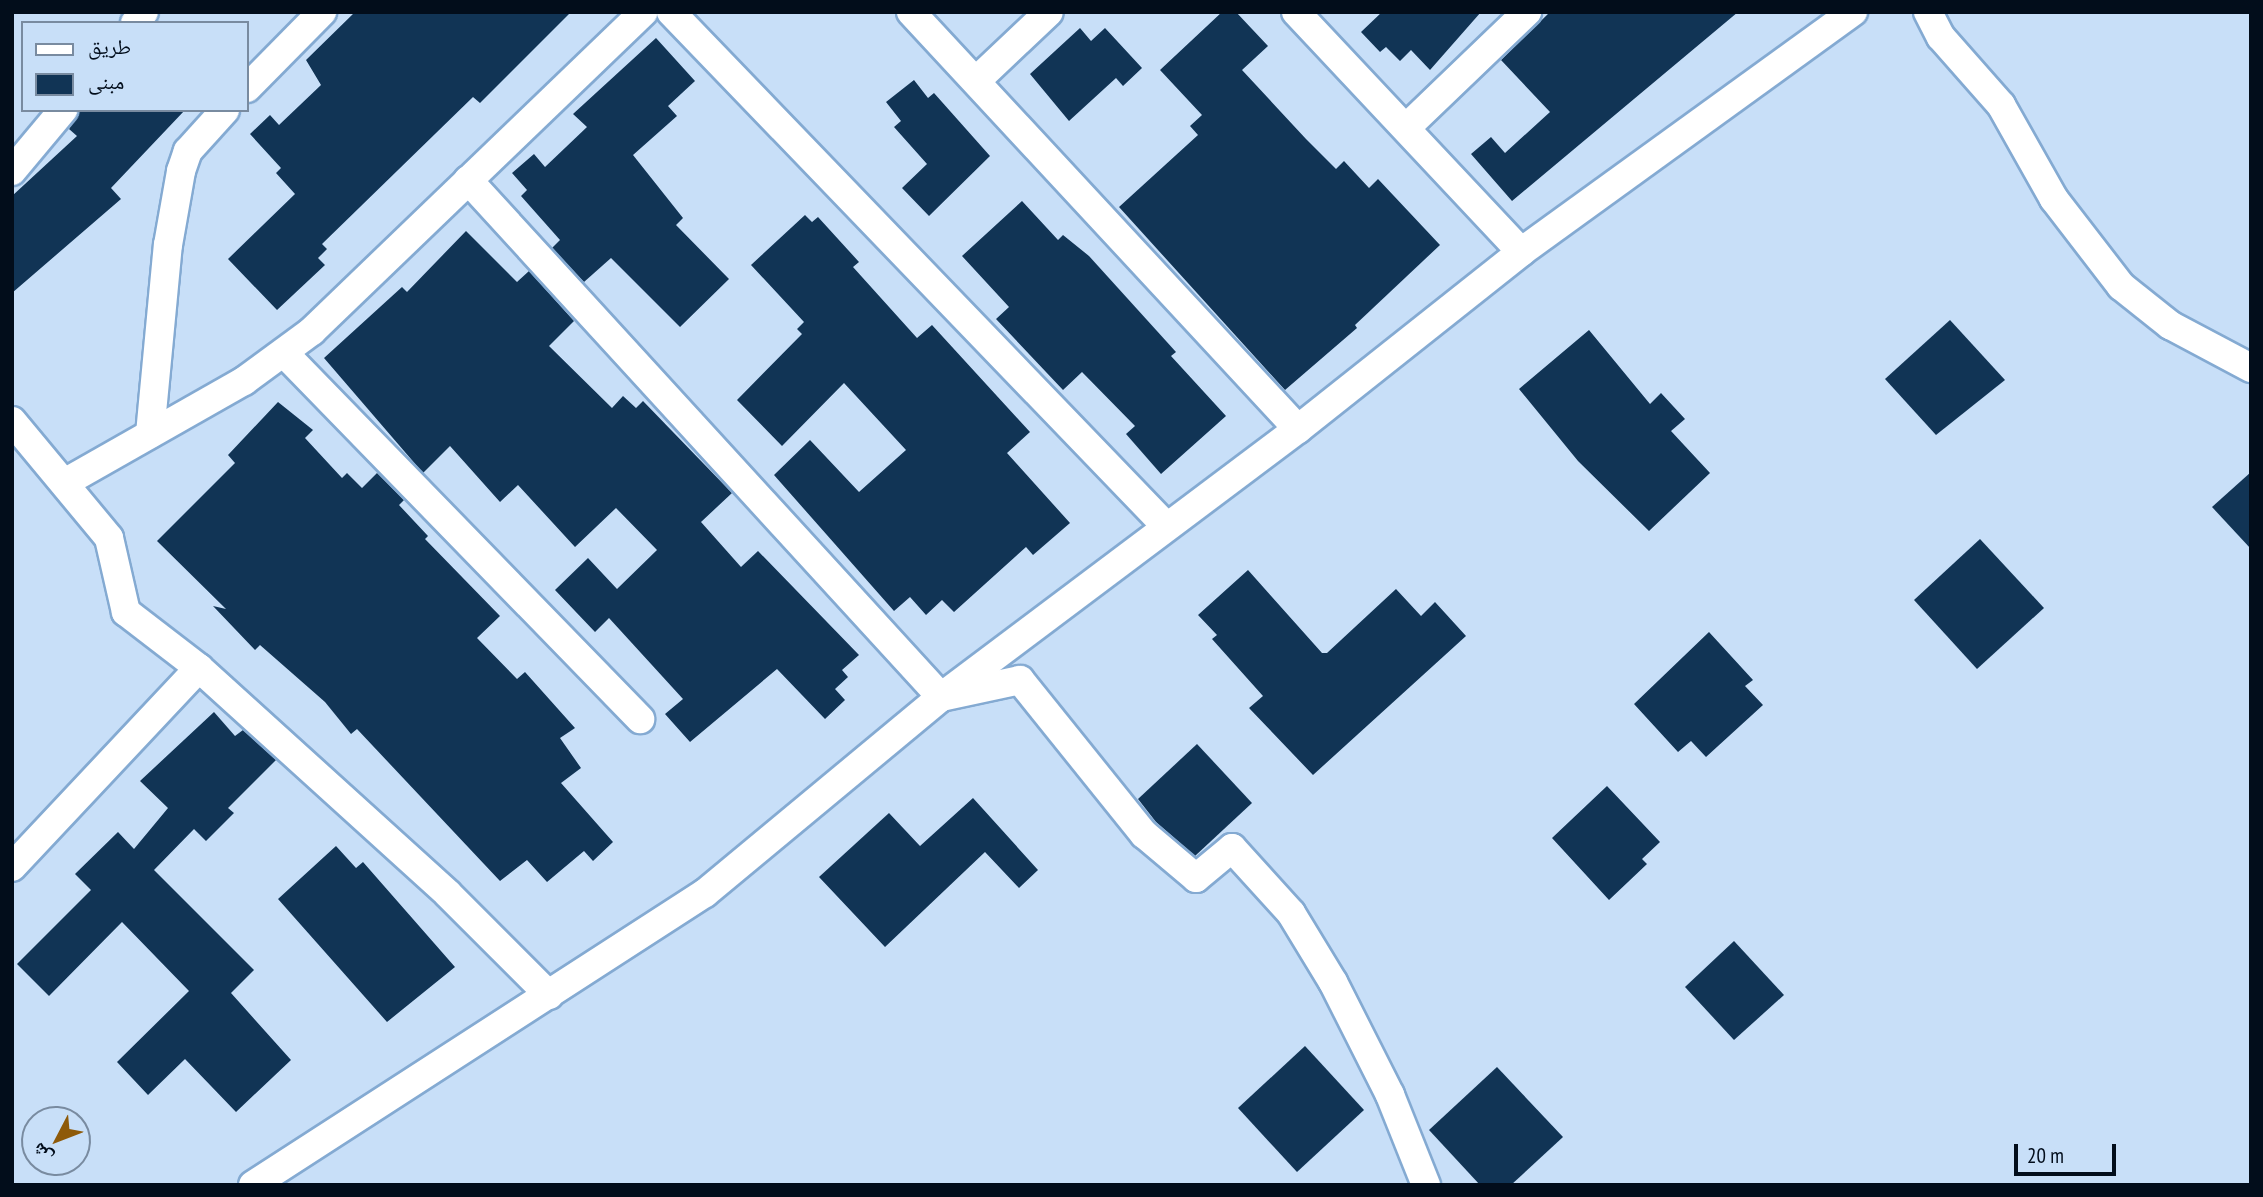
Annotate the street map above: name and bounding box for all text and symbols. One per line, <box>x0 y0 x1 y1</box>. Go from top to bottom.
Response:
legend <box>21 21 248 112</box>
text: طريق <box>88 33 131 60</box>
text: مبنى <box>88 68 124 95</box>
north arrow <box>21 1106 91 1176</box>
scale bar <box>2018 1130 2120 1174</box>
text: ش <box>26 1138 58 1169</box>
text: 20 m <box>2027 1142 2064 1169</box>

